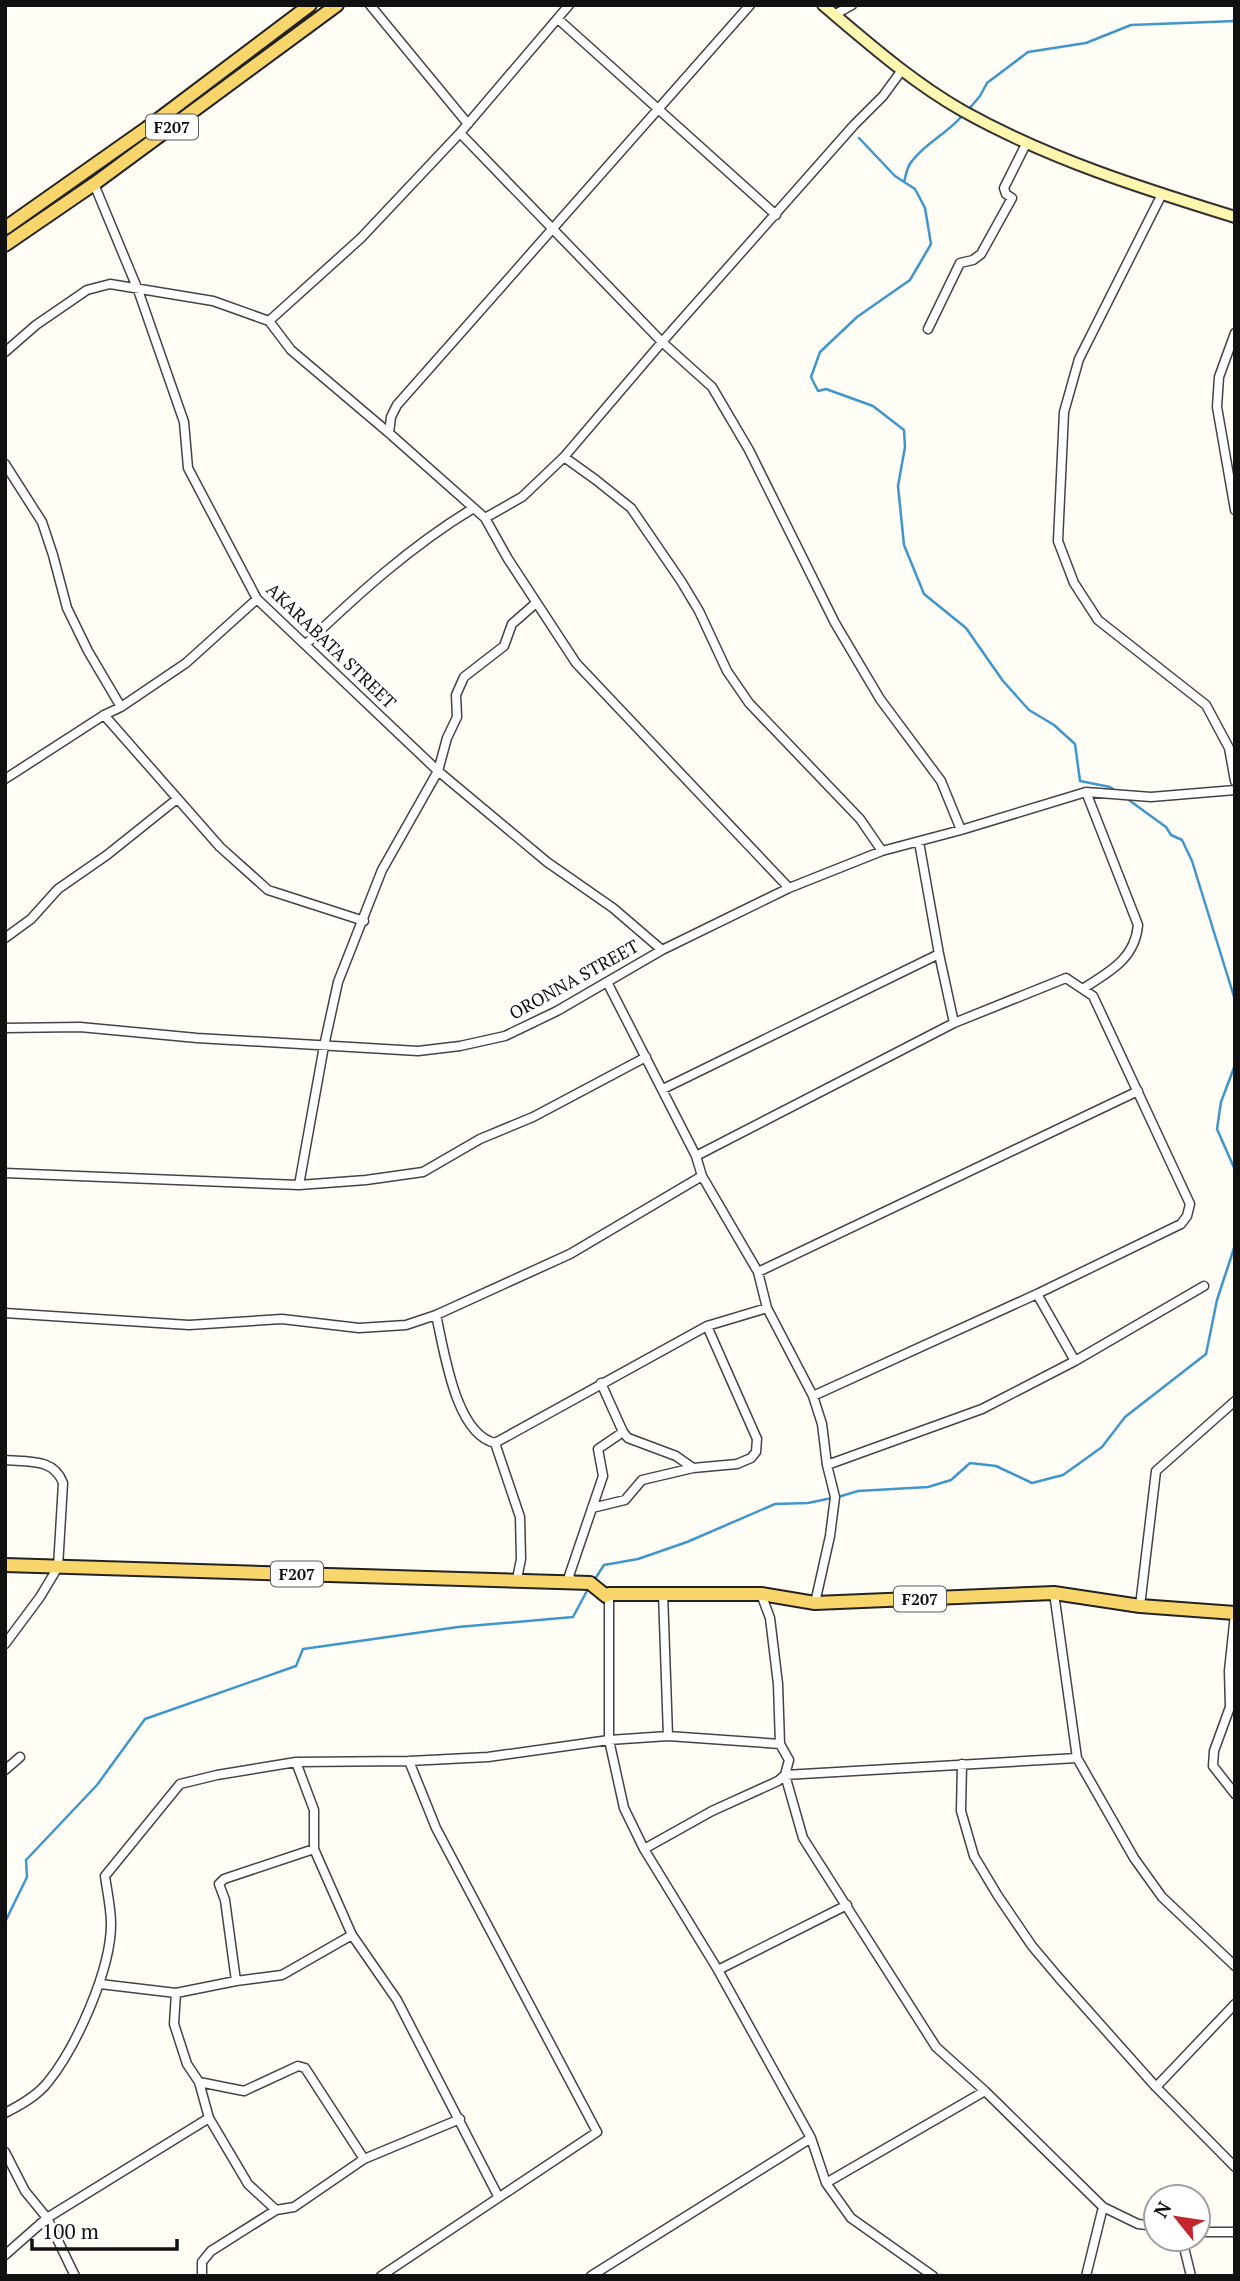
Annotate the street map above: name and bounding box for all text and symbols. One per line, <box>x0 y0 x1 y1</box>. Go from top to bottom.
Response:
road number: F207 <box>146 114 198 140</box>
street label: AKARABATA STREET <box>262 577 402 714</box>
street label: ORONNA STREET <box>504 934 643 1025</box>
road number: F207 <box>271 1562 323 1586</box>
road number: F207 <box>894 1586 946 1611</box>
north arrow <box>1142 2183 1212 2253</box>
text: N <box>1147 2196 1177 2222</box>
scale bar <box>32 2208 177 2252</box>
text: 100 m <box>42 2217 99 2245</box>

